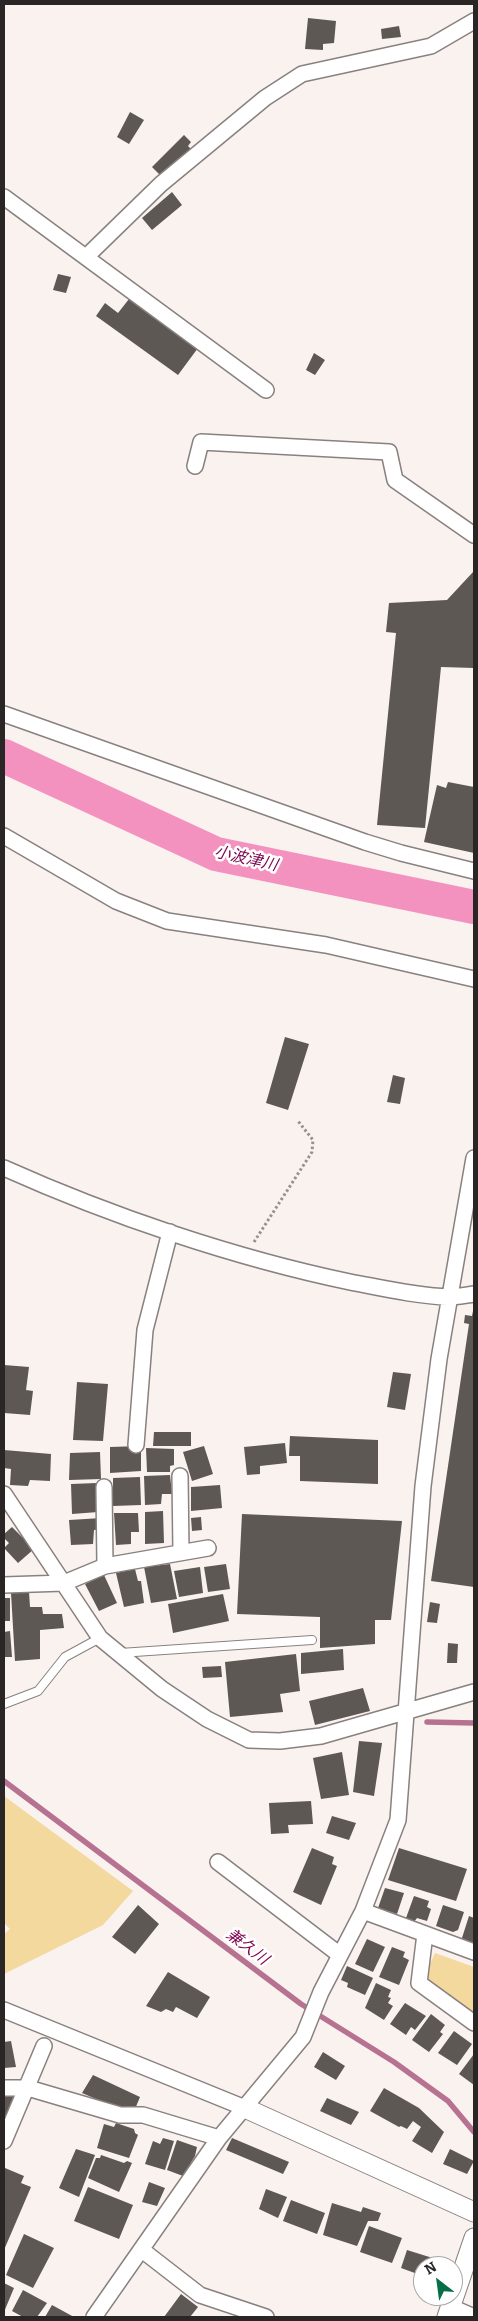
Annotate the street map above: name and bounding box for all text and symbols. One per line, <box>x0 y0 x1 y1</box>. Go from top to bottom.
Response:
water label: 小波津川 <box>213 842 279 876</box>
water label: 兼久川 <box>222 1925 272 1969</box>
north arrow <box>413 2256 463 2306</box>
text: N <box>422 2258 440 2279</box>

